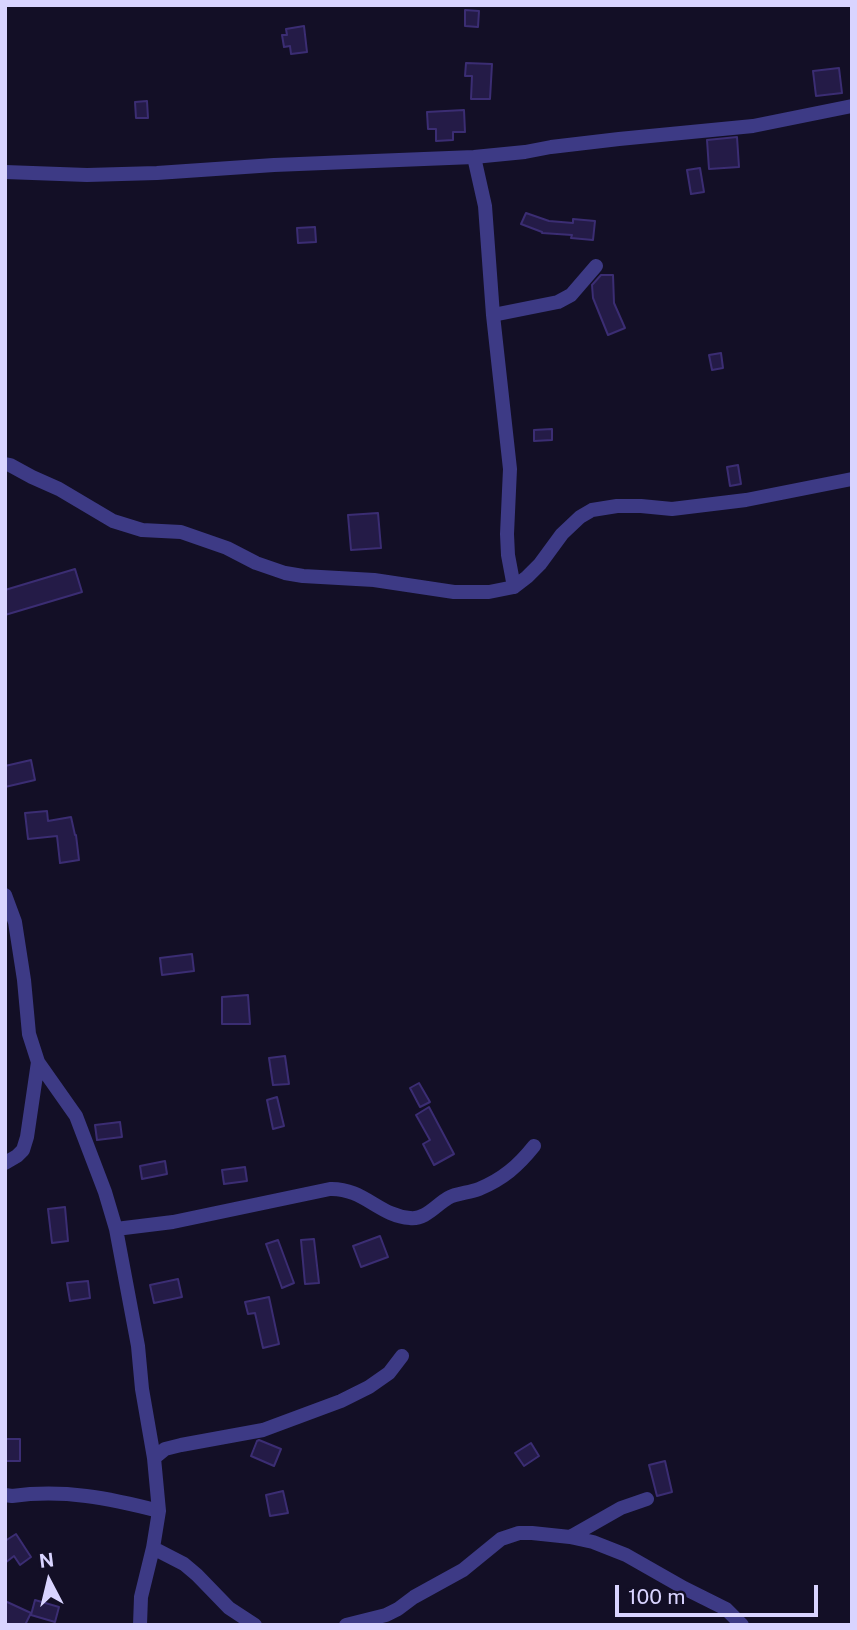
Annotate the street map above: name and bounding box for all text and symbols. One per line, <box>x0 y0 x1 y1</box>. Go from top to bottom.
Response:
north arrow <box>14 1546 84 1616</box>
text: N <box>38 1548 55 1572</box>
scale bar <box>619 1570 822 1614</box>
text: 100 m <box>628 1584 685 1609</box>

